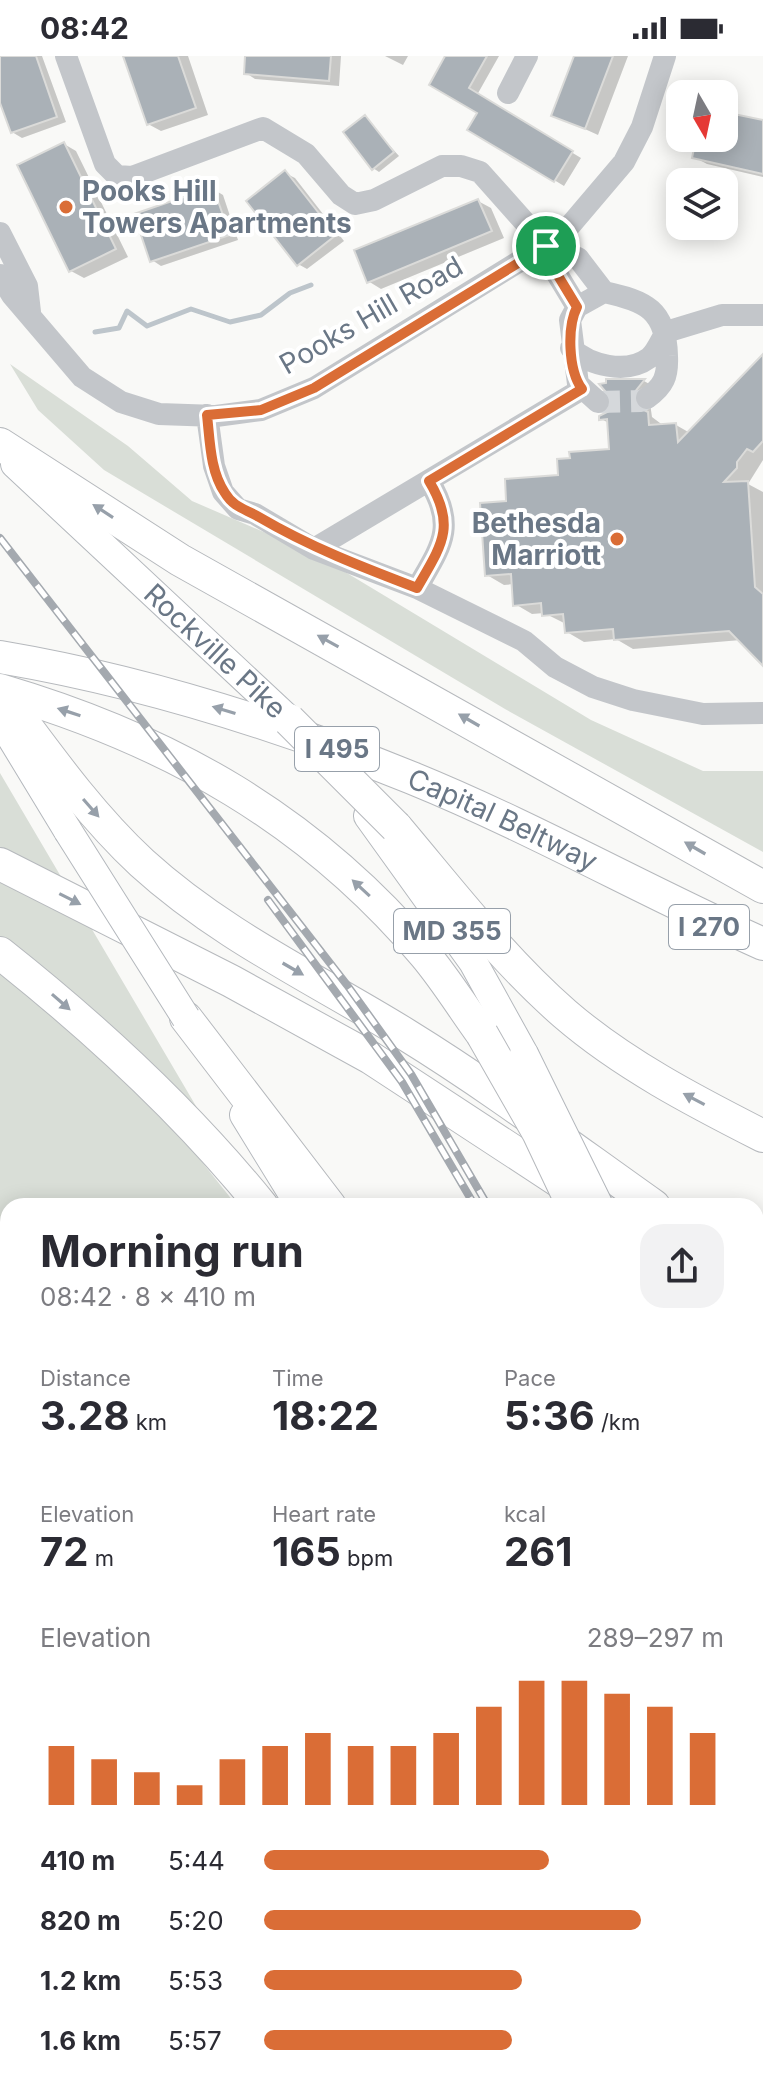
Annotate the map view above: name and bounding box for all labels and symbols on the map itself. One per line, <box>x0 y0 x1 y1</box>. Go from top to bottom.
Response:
north arrow <box>666 80 738 152</box>
place label: Pooks Hill Towers Apartments <box>82 174 352 240</box>
marker: Pooks Hill Towers Apartments <box>57 198 75 216</box>
pin <box>512 212 580 280</box>
street label: Pooks Hill Road <box>273 249 469 381</box>
one-way arrow <box>92 504 114 518</box>
place label: Bethesda Marriott <box>472 506 601 572</box>
marker: Bethesda Marriott <box>608 530 626 548</box>
street label: Rockville Pike <box>137 577 293 726</box>
one-way arrow <box>317 634 339 648</box>
one-way arrow <box>211 703 235 716</box>
one-way arrow <box>56 706 80 718</box>
one-way arrow <box>458 713 480 727</box>
road number: I 495 <box>295 727 379 771</box>
street label: Capital Beltway <box>403 761 603 878</box>
one-way arrow <box>82 798 100 817</box>
one-way arrow <box>684 842 706 856</box>
one-way arrow <box>352 879 371 897</box>
one-way arrow <box>59 892 82 905</box>
road number: I 270 <box>669 905 749 949</box>
road number: MD 355 <box>394 909 510 953</box>
one-way arrow <box>282 962 304 976</box>
one-way arrow <box>50 993 70 1010</box>
one-way arrow <box>683 1092 705 1106</box>

